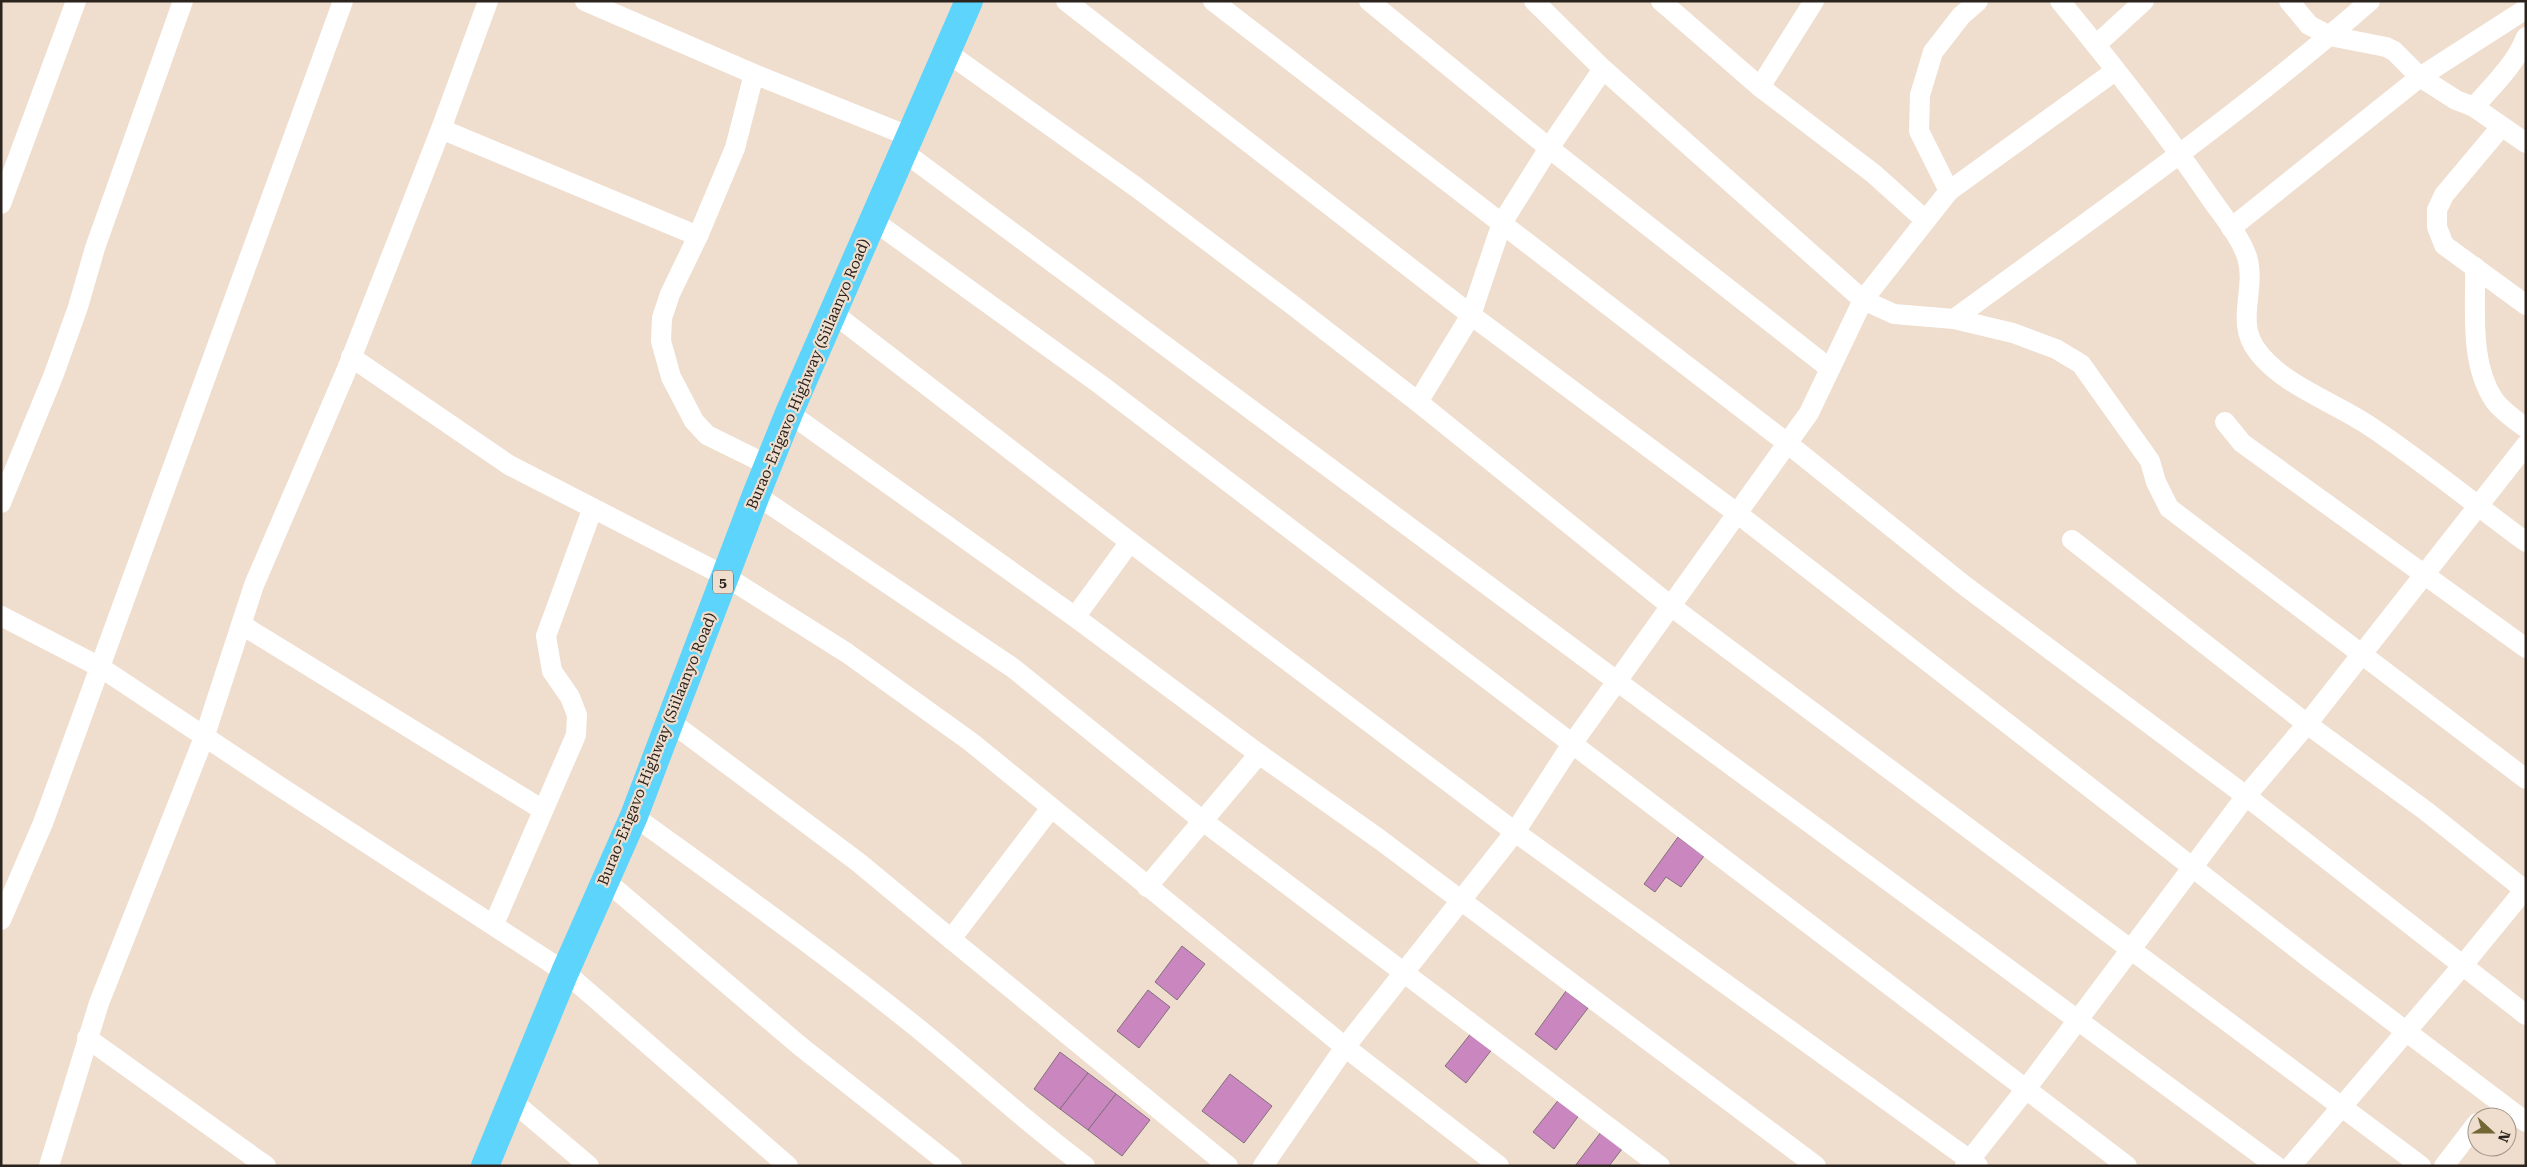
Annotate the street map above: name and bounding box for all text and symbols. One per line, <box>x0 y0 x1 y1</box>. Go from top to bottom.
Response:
street label: Burao-Erigavo Highway (Siilaanyo Road) <box>743 236 873 512</box>
road number: 5 <box>713 570 733 594</box>
street label: Burao-Erigavo Highway (Siilaanyo Road) <box>594 610 720 888</box>
north arrow <box>2467 1107 2517 1157</box>
text: N <box>2495 1129 2514 1145</box>

